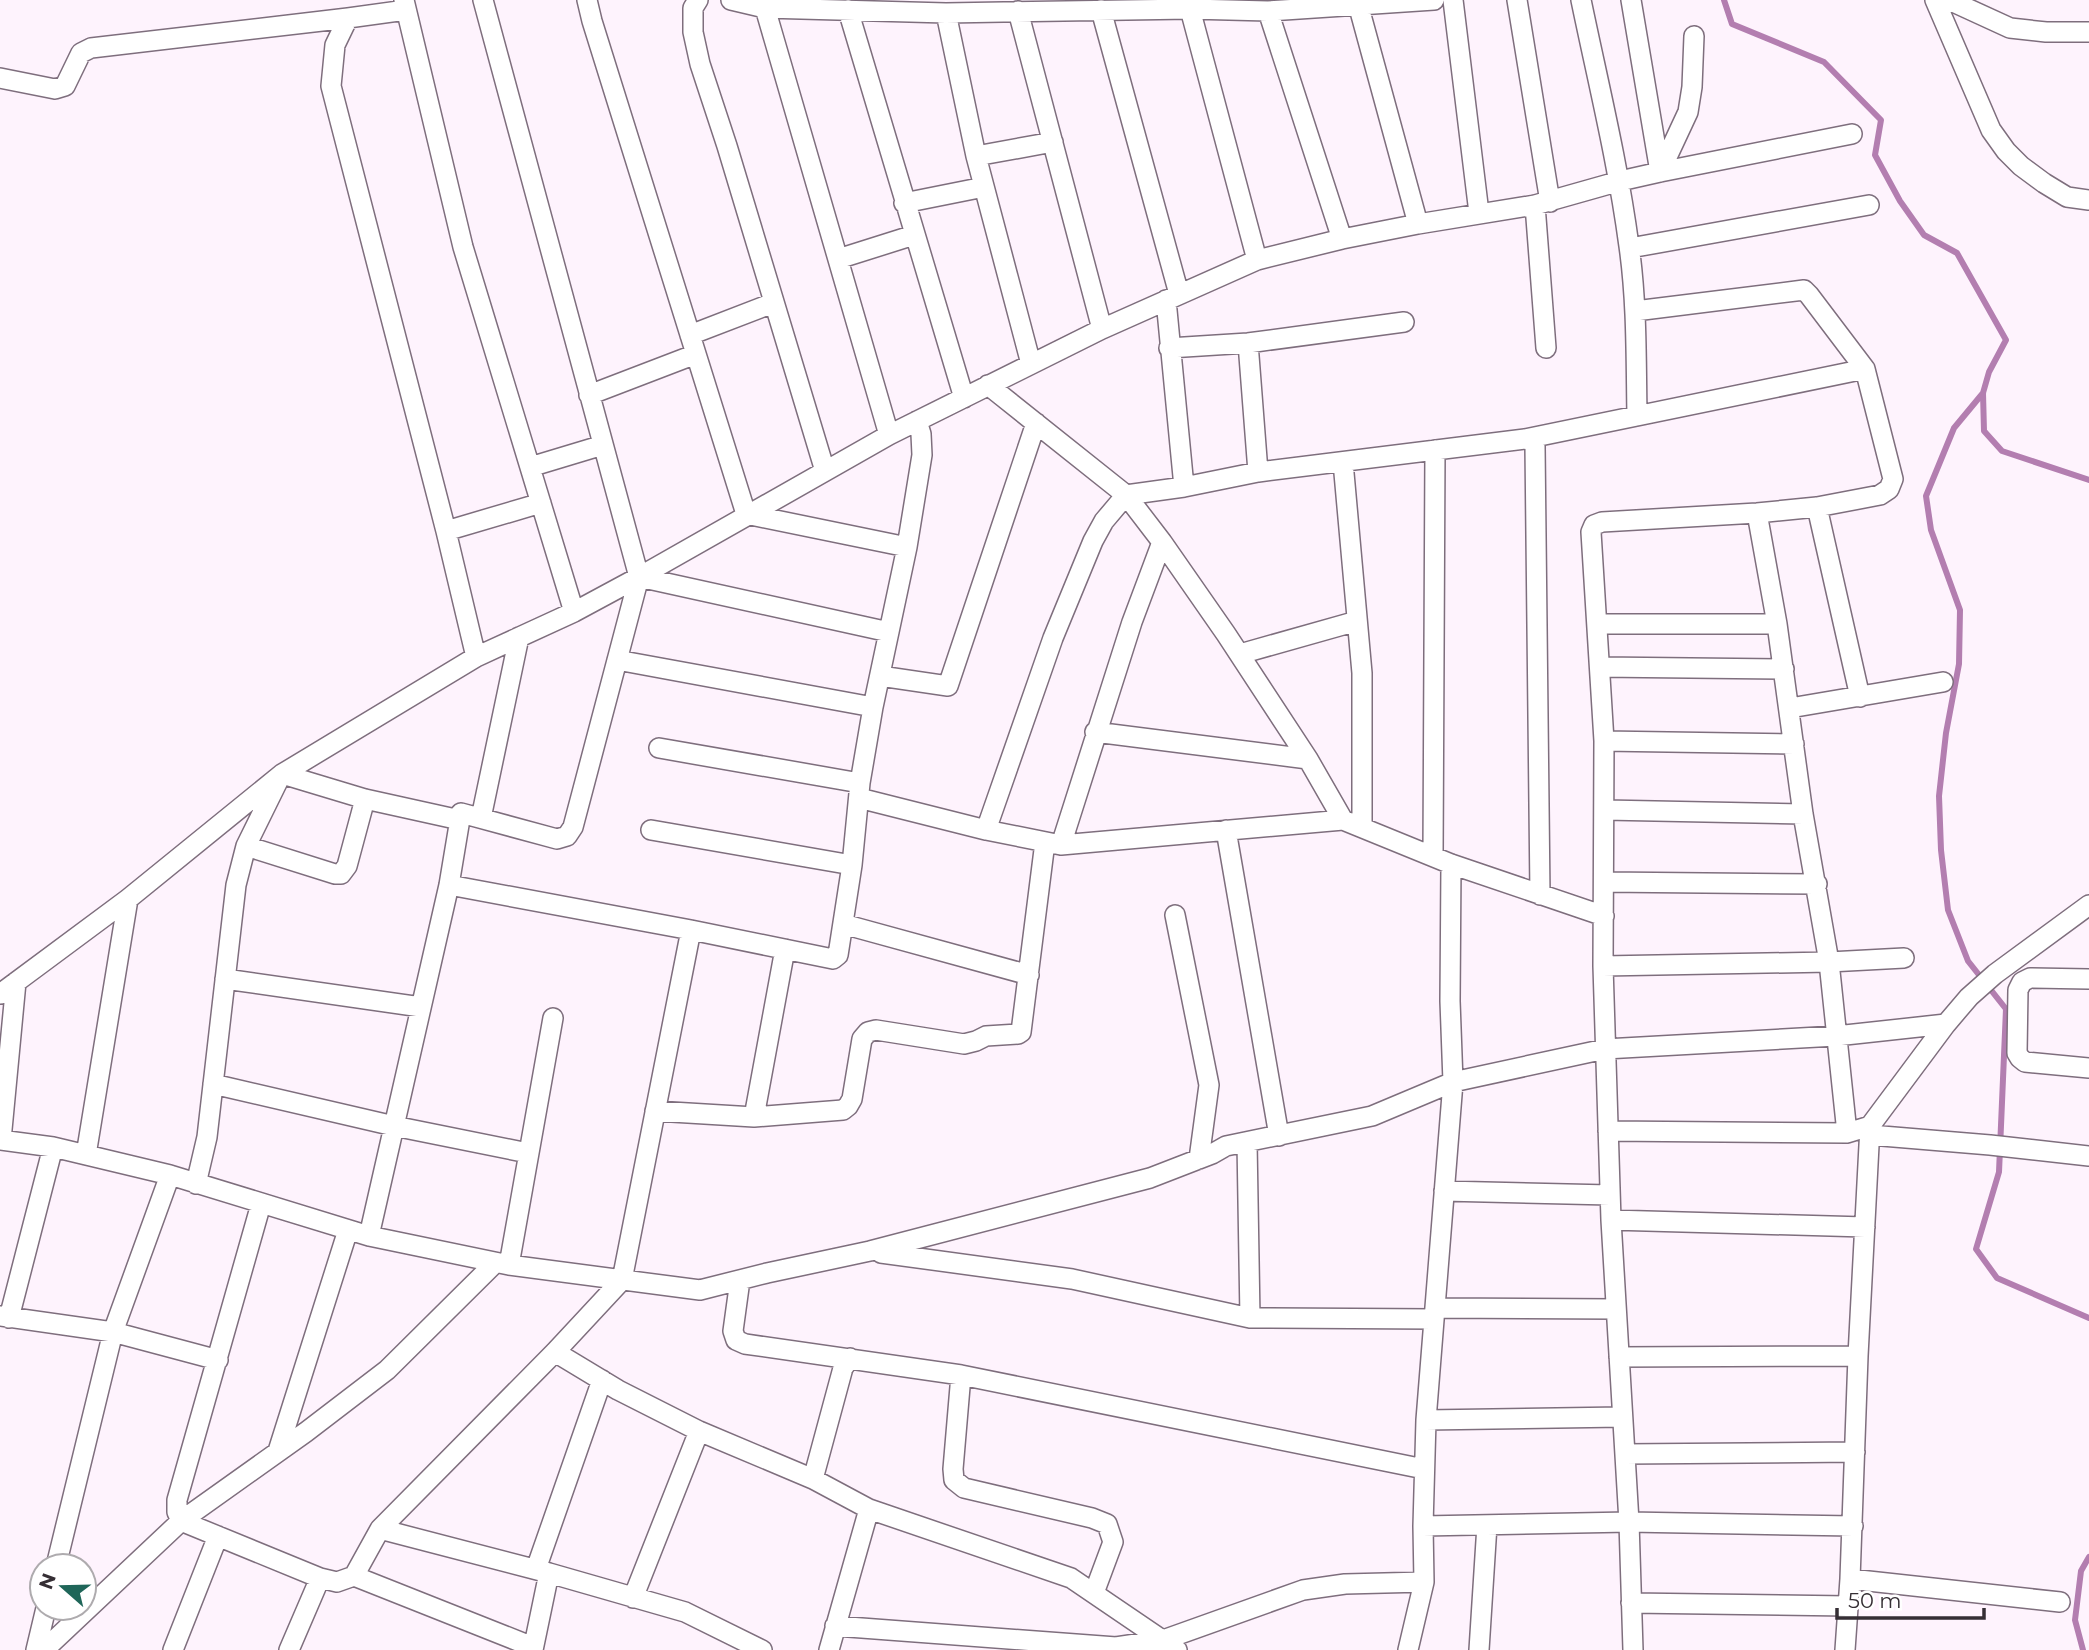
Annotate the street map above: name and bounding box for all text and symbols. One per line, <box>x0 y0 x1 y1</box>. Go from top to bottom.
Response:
north arrow <box>28 1552 98 1622</box>
text: N <box>34 1570 61 1593</box>
scale bar <box>1837 1576 1984 1620</box>
text: 50 m <box>1848 1588 1902 1613</box>

